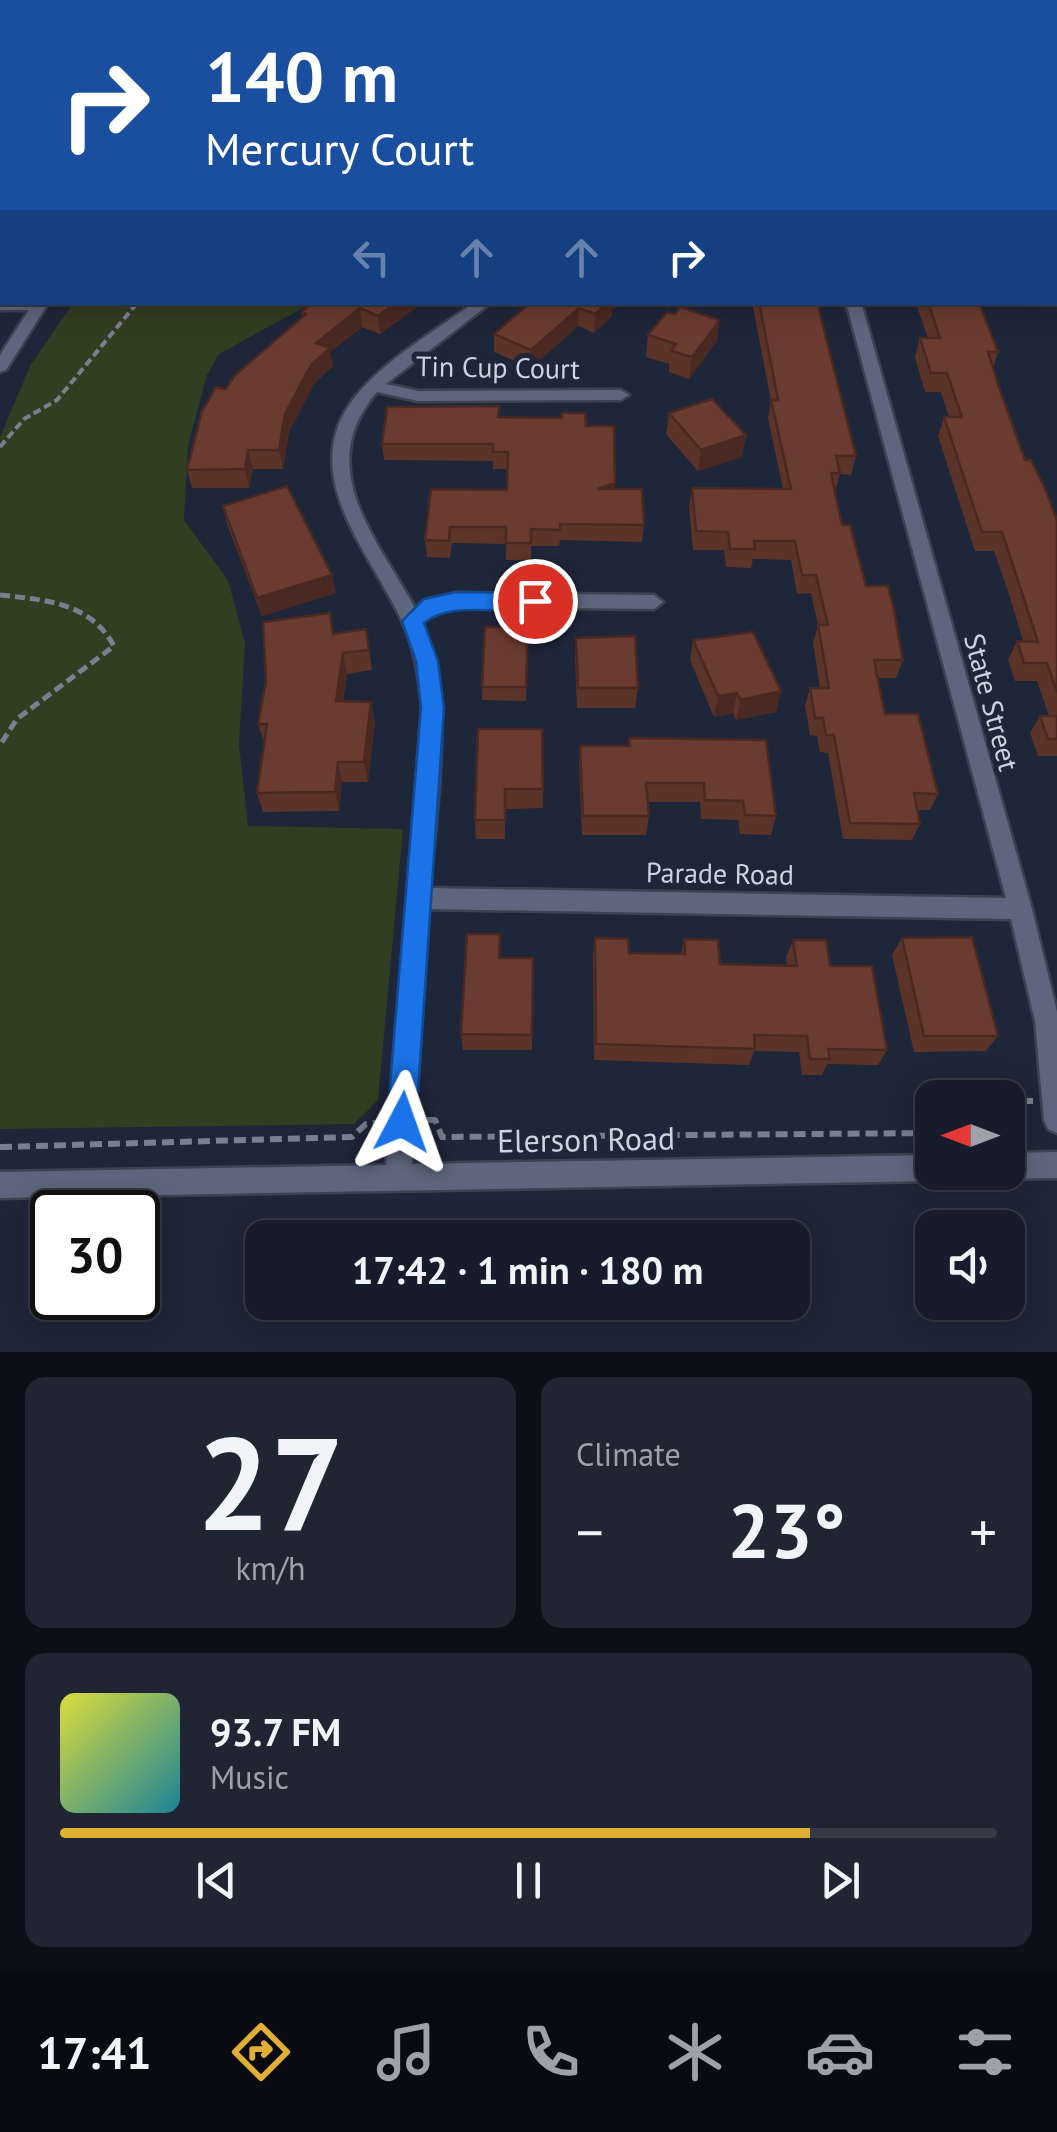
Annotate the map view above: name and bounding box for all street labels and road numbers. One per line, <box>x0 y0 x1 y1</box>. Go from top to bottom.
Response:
street label: Tin Cup Court <box>416 347 581 387</box>
street label: State Street <box>956 629 1028 775</box>
street label: Parade Road <box>646 853 794 893</box>
street label: Elerson Road <box>497 1116 675 1162</box>

